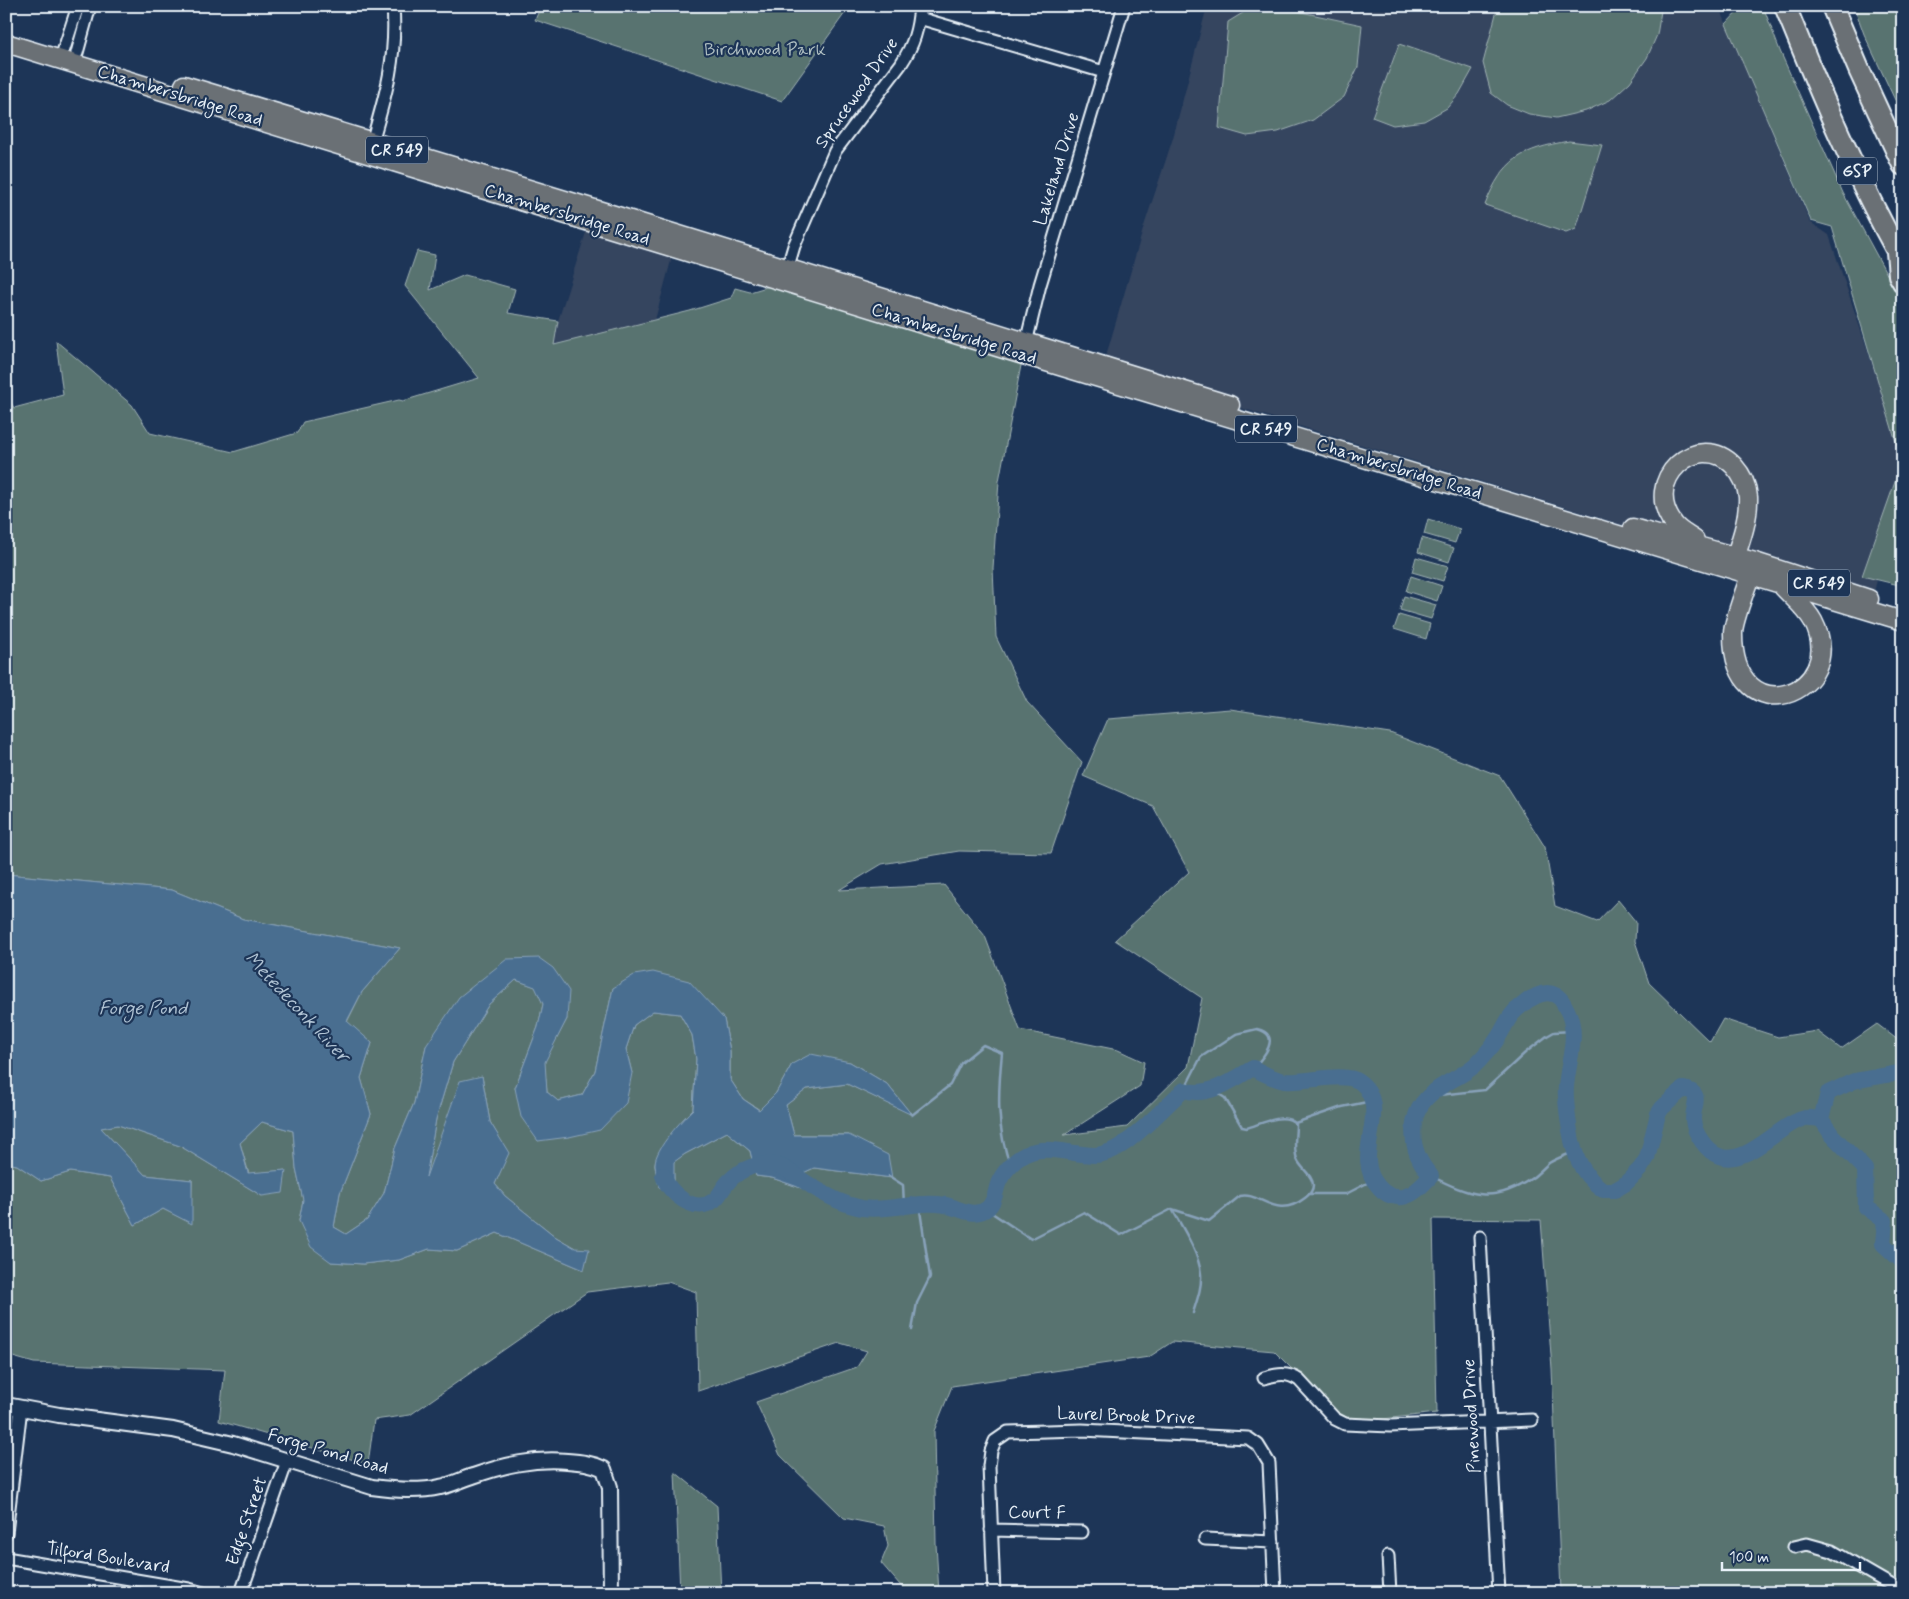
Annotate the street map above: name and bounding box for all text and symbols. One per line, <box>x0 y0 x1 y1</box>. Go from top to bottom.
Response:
street label: Sprucewood Drive <box>810 33 904 153</box>
park label: Birchwood Park <box>704 38 826 62</box>
street label: Chambersbridge Road <box>94 59 266 134</box>
street label: Lakeland Drive <box>1028 110 1086 228</box>
road number: CR 549 <box>366 136 428 164</box>
road number: GSP <box>1837 158 1877 185</box>
street label: Chambersbridge Road <box>481 178 653 253</box>
street label: Chambersbridge Road <box>868 297 1040 372</box>
road number: CR 549 <box>1235 416 1297 442</box>
street label: Chambersbridge Road <box>1313 432 1485 507</box>
road number: CR 549 <box>1788 570 1850 596</box>
water label: Metedeconk River <box>239 946 357 1070</box>
water label: Forge Pond <box>99 996 189 1023</box>
street label: Pinewood Drive <box>1457 1358 1487 1474</box>
street label: Laurel Brook Drive <box>1056 1402 1196 1430</box>
street label: Forge Pond Road <box>264 1423 391 1482</box>
street label: Edge Street <box>221 1473 275 1569</box>
street label: Court F <box>1008 1500 1066 1526</box>
street label: Tilford Boulevard <box>44 1536 171 1582</box>
scale bar <box>1722 1539 1859 1571</box>
text: 100 m <box>1729 1548 1769 1568</box>

